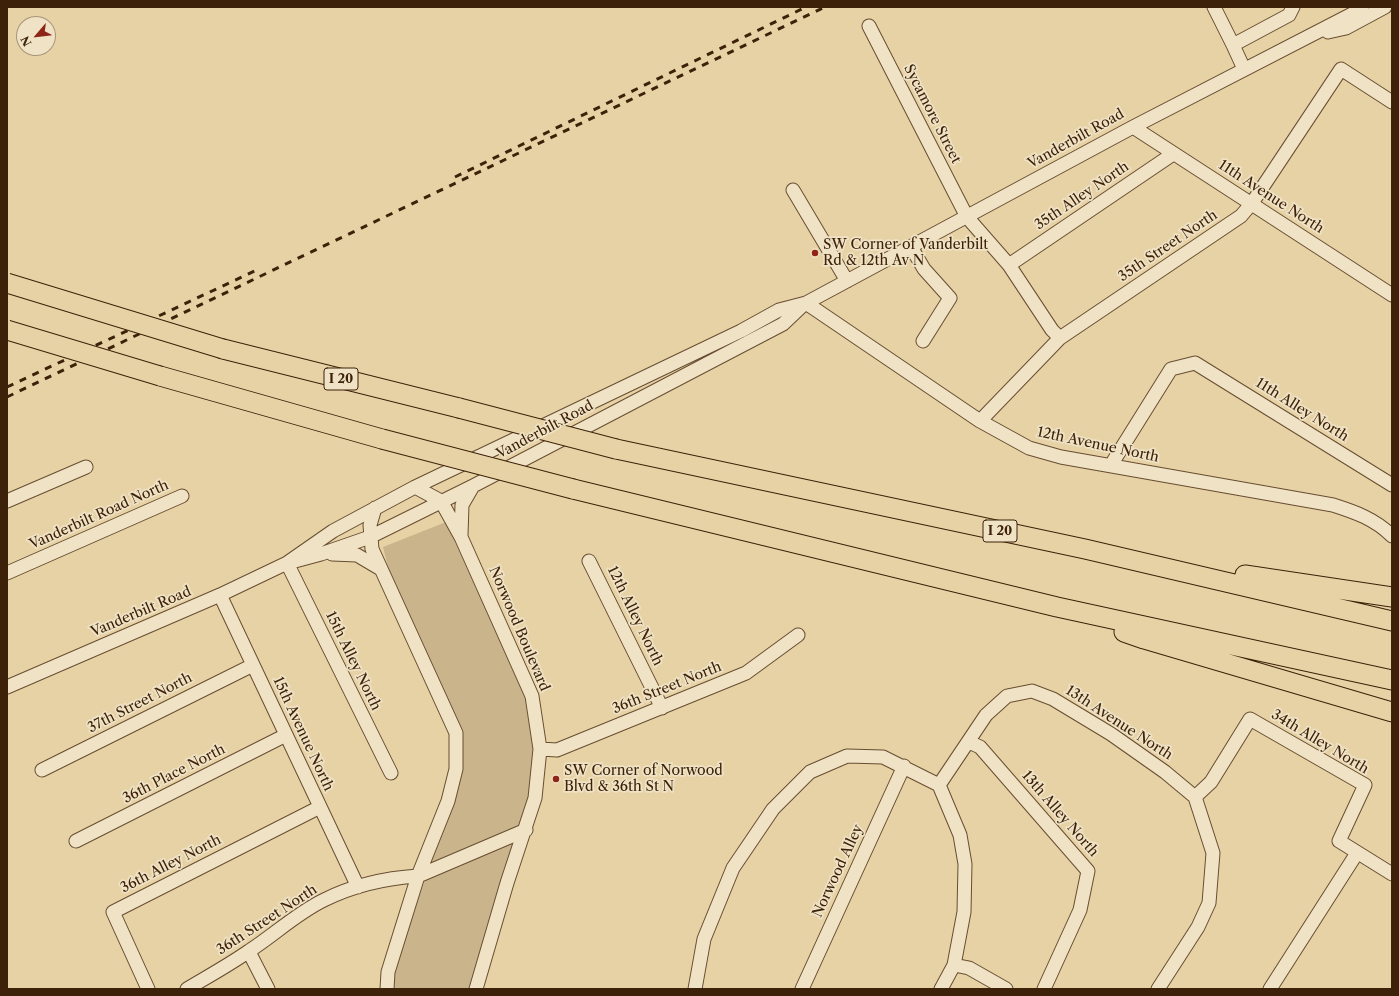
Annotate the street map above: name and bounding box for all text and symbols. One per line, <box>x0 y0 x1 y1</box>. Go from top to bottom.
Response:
north arrow <box>16 16 56 56</box>
text: N <box>18 34 35 49</box>
street label: Sycamore Street <box>900 62 964 166</box>
street label: Vanderbilt Road <box>1025 106 1127 172</box>
street label: 11th Avenue North <box>1215 157 1327 237</box>
street label: 35th Alley North <box>1032 158 1132 234</box>
street label: 35th Street North <box>1115 207 1221 285</box>
place label: SW Corner of Vanderbilt Rd & 12th Av N <box>823 237 988 270</box>
marker: SW Corner of Vanderbilt Rd & 12th Av N <box>810 248 820 258</box>
road number: I 20 <box>324 368 358 390</box>
street label: 11th Alley North <box>1252 375 1352 445</box>
street label: Vanderbilt Road <box>494 397 596 463</box>
street label: 12th Avenue North <box>1035 424 1161 466</box>
street label: Vanderbilt Road North <box>27 477 171 553</box>
road number: I 20 <box>983 520 1017 542</box>
street label: Norwood Boulevard <box>485 564 553 694</box>
street label: 12th Alley North <box>604 564 666 668</box>
street label: Vanderbilt Road <box>88 583 194 641</box>
street label: 15th Alley North <box>322 609 384 713</box>
street label: 36th Street North <box>610 658 724 718</box>
street label: 37th Street North <box>85 669 195 737</box>
street label: 15th Avenue North <box>269 674 337 794</box>
street label: 13th Avenue North <box>1062 682 1176 764</box>
street label: 34th Alley North <box>1268 706 1372 778</box>
street label: 36th Place North <box>120 741 228 807</box>
place label: SW Corner of Norwood Blvd & 36th St N <box>564 763 723 796</box>
street label: 13th Alley North <box>1018 768 1102 860</box>
marker: SW Corner of Norwood Blvd & 36th St N <box>551 774 561 784</box>
street label: Norwood Alley <box>809 822 867 920</box>
street label: 36th Alley North <box>118 831 224 897</box>
street label: 36th Street North <box>214 881 320 959</box>

